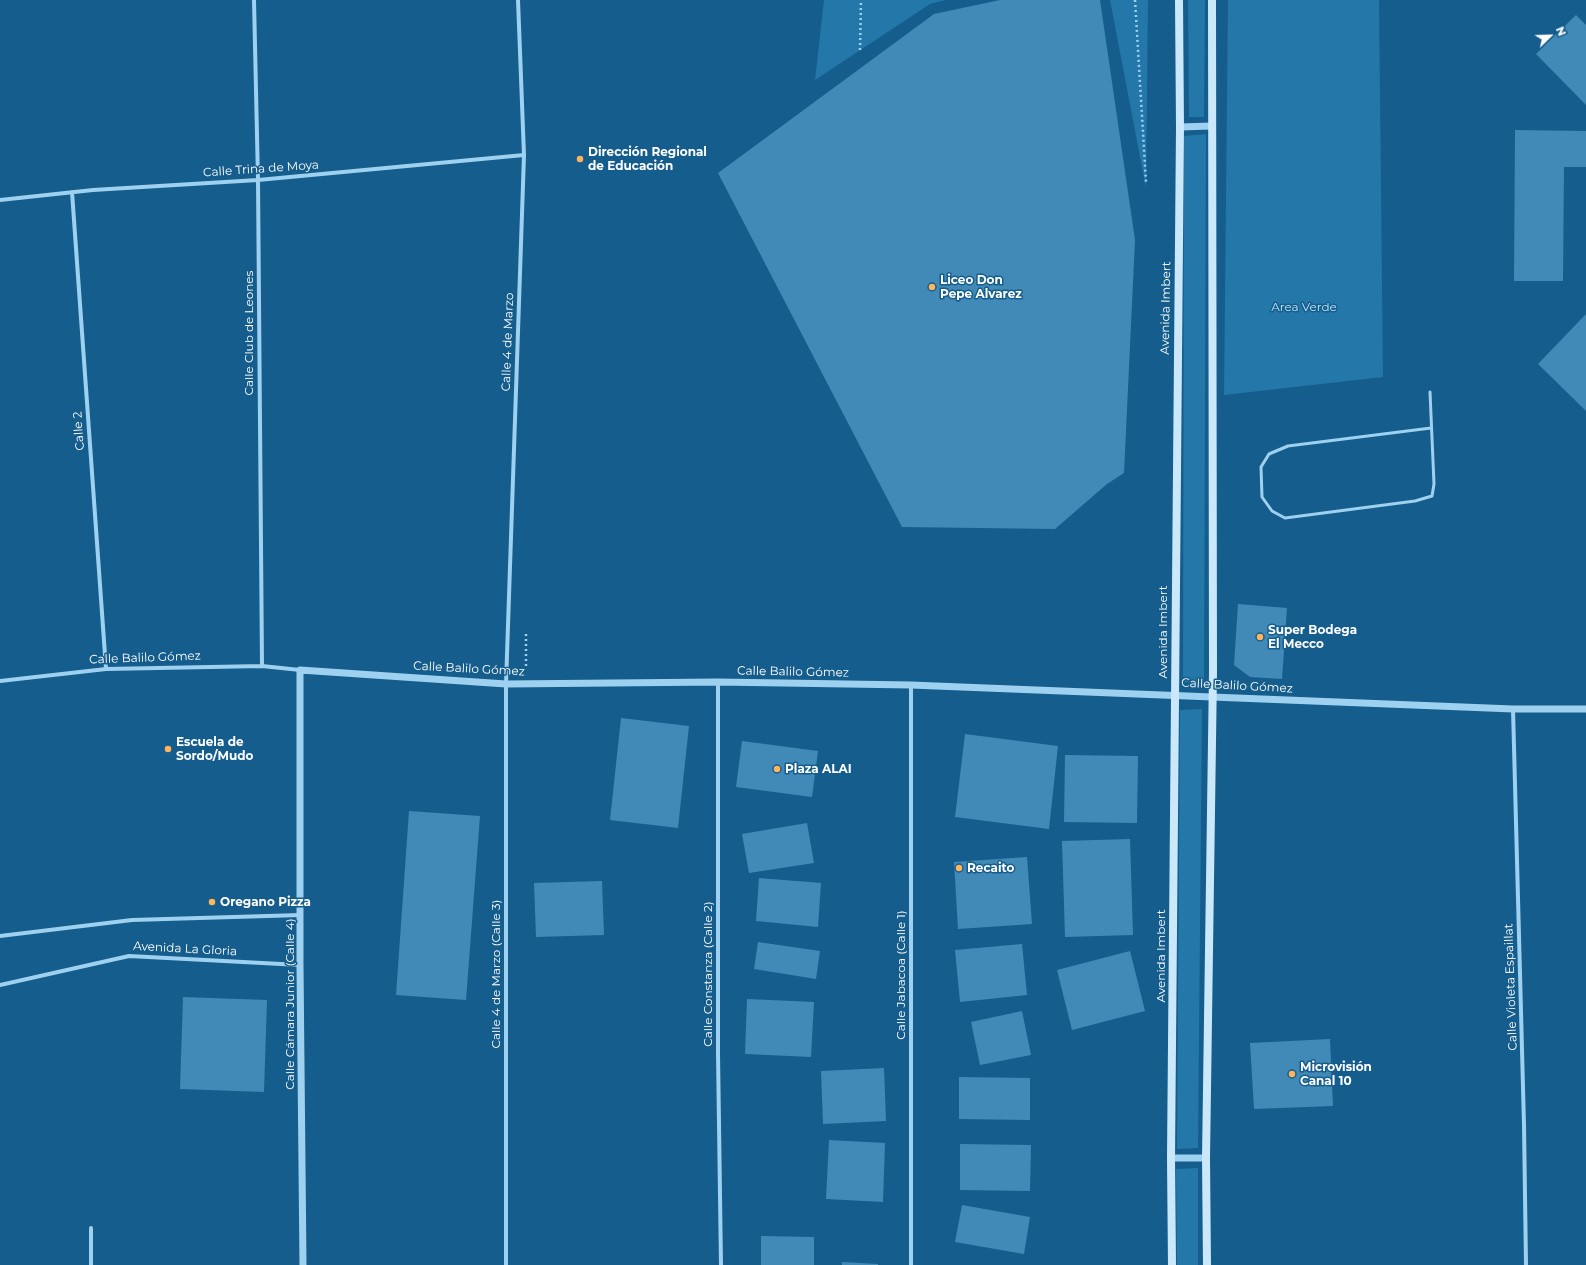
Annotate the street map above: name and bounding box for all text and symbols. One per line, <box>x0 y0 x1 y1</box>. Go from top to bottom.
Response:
north arrow <box>1530 16 1570 56</box>
text: N <box>1553 24 1569 38</box>
place label: Dirección Regional de Educación <box>588 145 707 173</box>
marker: Dirección Regional de Educación <box>575 154 585 164</box>
street label: Calle Trina de Moya <box>203 158 319 180</box>
street label: Avenida Imbert <box>1158 261 1174 355</box>
street label: Calle Club de Leones <box>242 271 256 395</box>
place label: Liceo Don Pepe Alvarez <box>940 273 1022 301</box>
marker: Liceo Don Pepe Alvarez <box>927 282 937 292</box>
street label: Calle 4 de Marzo <box>499 292 517 392</box>
park label: Area Verde <box>1271 300 1337 314</box>
street label: Calle 2 <box>70 411 88 451</box>
street label: Avenida Imbert <box>1156 585 1170 679</box>
place label: Super Bodega El Mecco <box>1268 623 1357 651</box>
marker: Super Bodega El Mecco <box>1255 632 1265 642</box>
street label: Calle Balilo Gómez <box>89 649 201 667</box>
street label: Calle Balilo Gómez <box>413 659 525 679</box>
street label: Calle Balilo Gómez <box>737 664 849 680</box>
street label: Calle Balilo Gómez <box>1181 676 1293 696</box>
place label: Escuela de Sordo/Mudo <box>176 735 253 763</box>
marker: Escuela de Sordo/Mudo <box>163 744 173 754</box>
place label: Plaza ALAI <box>785 762 852 776</box>
marker: Plaza ALAI <box>772 764 782 774</box>
place label: Recaito <box>967 861 1014 875</box>
marker: Recaito <box>954 863 964 873</box>
place label: Oregano Pizza <box>220 895 311 909</box>
marker: Oregano Pizza <box>207 897 217 907</box>
street label: Calle 4 de Marzo (Calle 3) <box>489 900 503 1048</box>
street label: Calle Constanza (Calle 2) <box>701 901 715 1047</box>
street label: Avenida Imbert <box>1154 909 1168 1003</box>
street label: Calle Jabacoa (Calle 1) <box>894 910 908 1040</box>
street label: Calle Cámara Junior (Calle 4) <box>283 918 297 1090</box>
street label: Calle Violeta Espaillat <box>1502 923 1520 1051</box>
street label: Avenida La Gloria <box>133 939 237 959</box>
place label: Microvisión Canal 10 <box>1300 1060 1372 1088</box>
marker: Microvisión Canal 10 <box>1287 1069 1297 1079</box>

